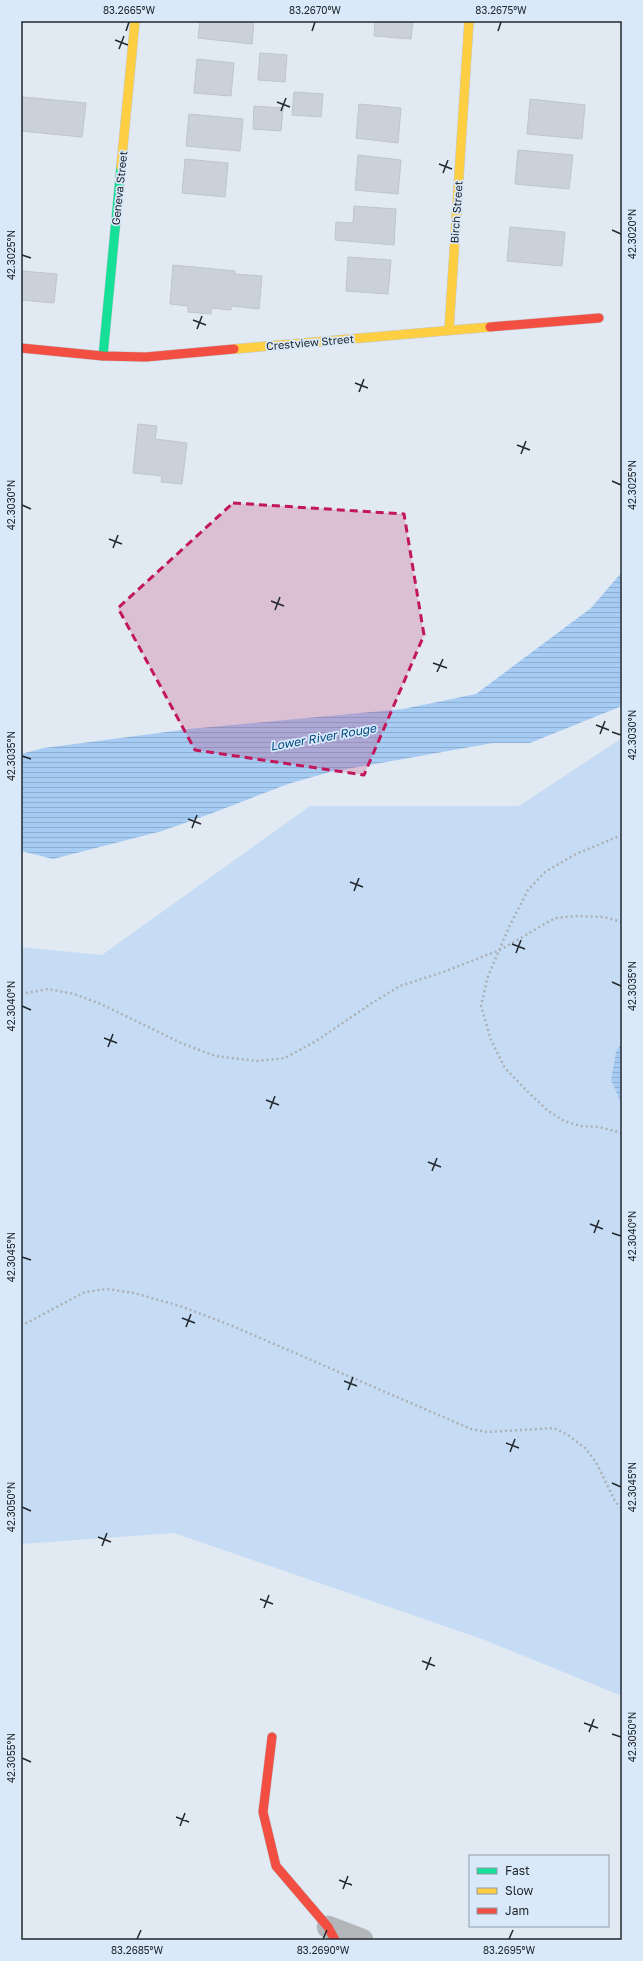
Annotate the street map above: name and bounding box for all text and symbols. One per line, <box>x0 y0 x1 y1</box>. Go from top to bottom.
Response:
text: 83.2665°W <box>103 4 155 16</box>
text: 83.2670°W <box>289 4 341 16</box>
text: 83.2675°W <box>475 4 527 16</box>
street label: Geneva Street <box>109 150 129 226</box>
street label: Birch Street <box>447 180 465 244</box>
text: 42.3020°N <box>626 209 638 259</box>
text: 42.3025°N <box>5 230 17 280</box>
street label: Crestview Street <box>266 332 354 352</box>
text: 42.3025°N <box>626 460 638 510</box>
text: 42.3030°N <box>5 480 17 530</box>
text: 42.3030°N <box>626 710 638 760</box>
water label: Lower River Rouge <box>269 720 378 754</box>
text: 42.3035°N <box>5 731 17 781</box>
text: 42.3035°N <box>626 961 638 1011</box>
text: 42.3040°N <box>5 981 17 1031</box>
text: 42.3040°N <box>626 1211 638 1261</box>
text: 42.3045°N <box>5 1232 17 1282</box>
text: 42.3045°N <box>626 1462 638 1512</box>
text: 42.3050°N <box>5 1482 17 1532</box>
text: 42.3050°N <box>626 1712 638 1762</box>
text: 42.3055°N <box>5 1733 17 1783</box>
legend <box>469 1855 609 1927</box>
text: Fast <box>505 1863 530 1878</box>
text: Slow <box>505 1883 533 1898</box>
text: Jam <box>505 1903 529 1918</box>
text: 83.2685°W <box>111 1944 163 1956</box>
text: 83.2690°W <box>297 1944 350 1956</box>
text: 83.2695°W <box>483 1944 535 1956</box>

